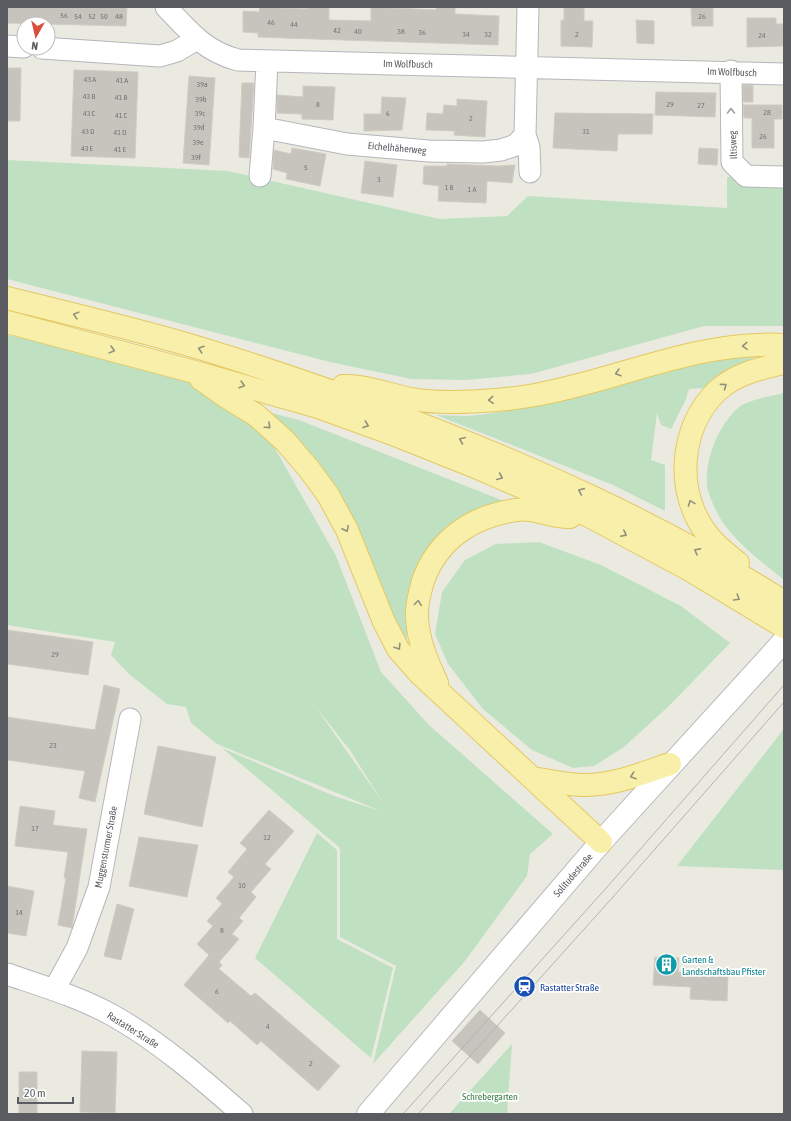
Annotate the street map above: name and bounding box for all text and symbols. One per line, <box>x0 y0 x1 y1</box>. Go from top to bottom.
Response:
house number: 56 <box>60 11 68 20</box>
house number: 54 <box>74 12 82 21</box>
house number: 52 <box>88 12 96 21</box>
house number: 50 <box>100 12 108 21</box>
house number: 48 <box>115 12 123 21</box>
house number: 26 <box>698 12 706 21</box>
north arrow <box>16 16 56 56</box>
house number: 46 <box>267 18 275 27</box>
house number: 44 <box>290 20 298 29</box>
house number: 42 <box>333 26 341 35</box>
house number: 40 <box>354 27 362 36</box>
house number: 38 <box>397 27 405 36</box>
house number: 36 <box>418 28 426 37</box>
house number: 34 <box>462 30 470 39</box>
house number: 32 <box>484 30 492 39</box>
house number: 2 <box>575 30 579 39</box>
house number: 24 <box>758 31 766 40</box>
text: N <box>31 40 39 52</box>
street label: Im Wolfbusch <box>383 58 433 70</box>
street label: Im Wolfbusch <box>707 66 757 78</box>
house number: 43 A <box>84 75 96 84</box>
house number: 41 A <box>116 76 128 85</box>
house number: 39a <box>196 80 208 89</box>
house number: 43 B <box>83 92 95 101</box>
house number: 41 B <box>115 93 127 102</box>
house number: 39b <box>195 95 207 104</box>
house number: 8 <box>316 100 320 109</box>
house number: 29 <box>666 100 674 109</box>
house number: 27 <box>697 101 705 110</box>
one-way arrow <box>727 108 735 114</box>
house number: 28 <box>763 108 771 117</box>
house number: 43 C <box>83 109 96 118</box>
house number: 39c <box>195 109 205 118</box>
house number: 6 <box>386 109 390 118</box>
house number: 41 C <box>115 111 128 120</box>
house number: 2 <box>469 114 473 123</box>
house number: 39d <box>193 123 205 132</box>
house number: 43 D <box>81 127 95 136</box>
house number: 31 <box>582 127 590 136</box>
house number: 41 D <box>113 128 127 137</box>
street label: Iltisweg <box>727 130 739 160</box>
house number: 26 <box>759 132 767 141</box>
house number: 39e <box>192 138 204 147</box>
street label: Eichelhäherweg <box>367 140 427 156</box>
house number: 43 E <box>81 144 94 153</box>
house number: 41 E <box>114 145 127 154</box>
house number: 39f <box>191 153 202 162</box>
house number: 5 <box>304 163 308 172</box>
house number: 3 <box>377 175 381 184</box>
house number: 1 B <box>445 183 454 192</box>
house number: 1 A <box>468 185 476 194</box>
one-way arrow <box>72 312 79 320</box>
one-way arrow <box>742 341 748 350</box>
one-way arrow <box>109 345 116 354</box>
one-way arrow <box>198 345 205 354</box>
one-way arrow <box>615 369 622 377</box>
one-way arrow <box>238 380 245 389</box>
one-way arrow <box>720 384 727 391</box>
one-way arrow <box>488 395 494 404</box>
one-way arrow <box>362 420 369 428</box>
one-way arrow <box>263 421 271 429</box>
one-way arrow <box>458 436 465 444</box>
one-way arrow <box>496 473 503 481</box>
one-way arrow <box>578 488 586 496</box>
one-way arrow <box>687 500 696 507</box>
one-way arrow <box>341 524 349 532</box>
one-way arrow <box>620 530 627 537</box>
one-way arrow <box>694 548 701 555</box>
one-way arrow <box>733 593 740 600</box>
one-way arrow <box>413 600 422 606</box>
one-way arrow <box>393 643 400 650</box>
house number: 29 <box>51 650 59 659</box>
house number: 23 <box>49 741 57 750</box>
one-way arrow <box>630 771 637 780</box>
street label: Muggensturmer Straße <box>93 805 119 889</box>
house number: 17 <box>31 824 39 833</box>
house number: 12 <box>263 833 271 842</box>
street label: Solitudestraße <box>551 851 595 899</box>
house number: 10 <box>238 881 246 890</box>
house number: 14 <box>15 908 23 917</box>
house number: 8 <box>220 926 224 935</box>
building icon: Garten & Landschaftsbau Pfister <box>653 952 679 978</box>
place label: Garten & Landschaftsbau Pfister <box>682 954 766 977</box>
station icon: Rastatter Straße <box>512 974 538 1000</box>
place label: Rastatter Straße <box>540 982 599 993</box>
house number: 6 <box>215 987 219 996</box>
street label: Rastatter Straße <box>105 1010 161 1051</box>
house number: 4 <box>266 1022 270 1031</box>
house number: 2 <box>309 1059 313 1068</box>
scale bar <box>18 1079 73 1105</box>
text: 20 m <box>24 1086 46 1100</box>
park label: Schrebergarten <box>462 1091 518 1102</box>

